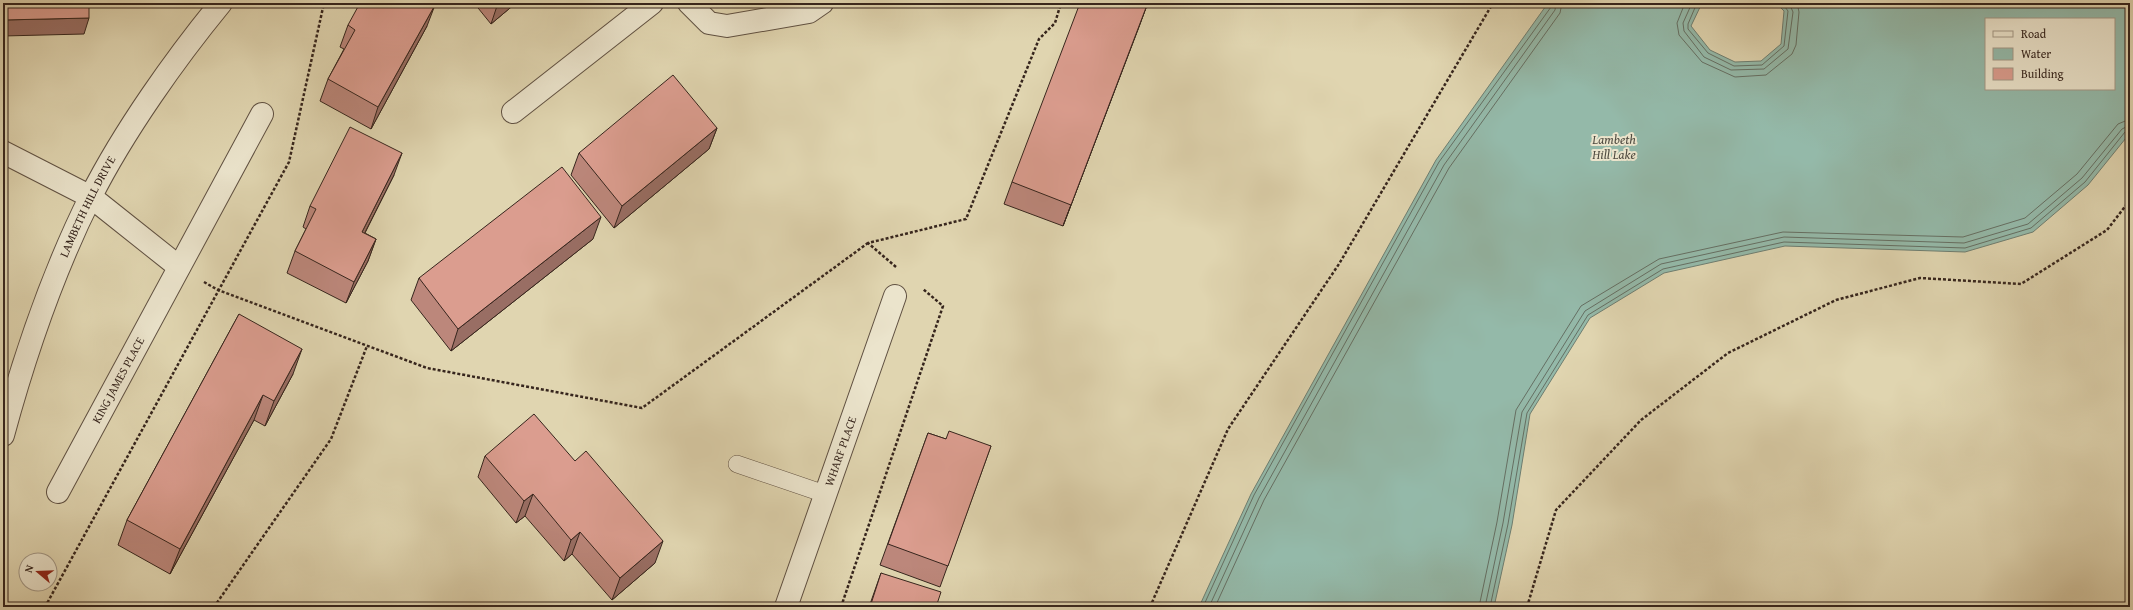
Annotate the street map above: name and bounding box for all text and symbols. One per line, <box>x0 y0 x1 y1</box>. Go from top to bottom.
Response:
legend <box>1985 18 2115 90</box>
text: Road <box>2021 25 2047 42</box>
text: Water <box>2021 45 2051 62</box>
text: Building <box>2021 65 2064 82</box>
water label: Lambeth Hill Lake <box>1591 130 1636 164</box>
street label: LAMBETH HILL DRIVE <box>55 153 119 260</box>
street label: KING JAMES PLACE <box>88 334 148 426</box>
street label: WHARF PLACE <box>820 414 860 488</box>
north arrow <box>18 552 58 592</box>
text: N <box>20 562 38 575</box>

